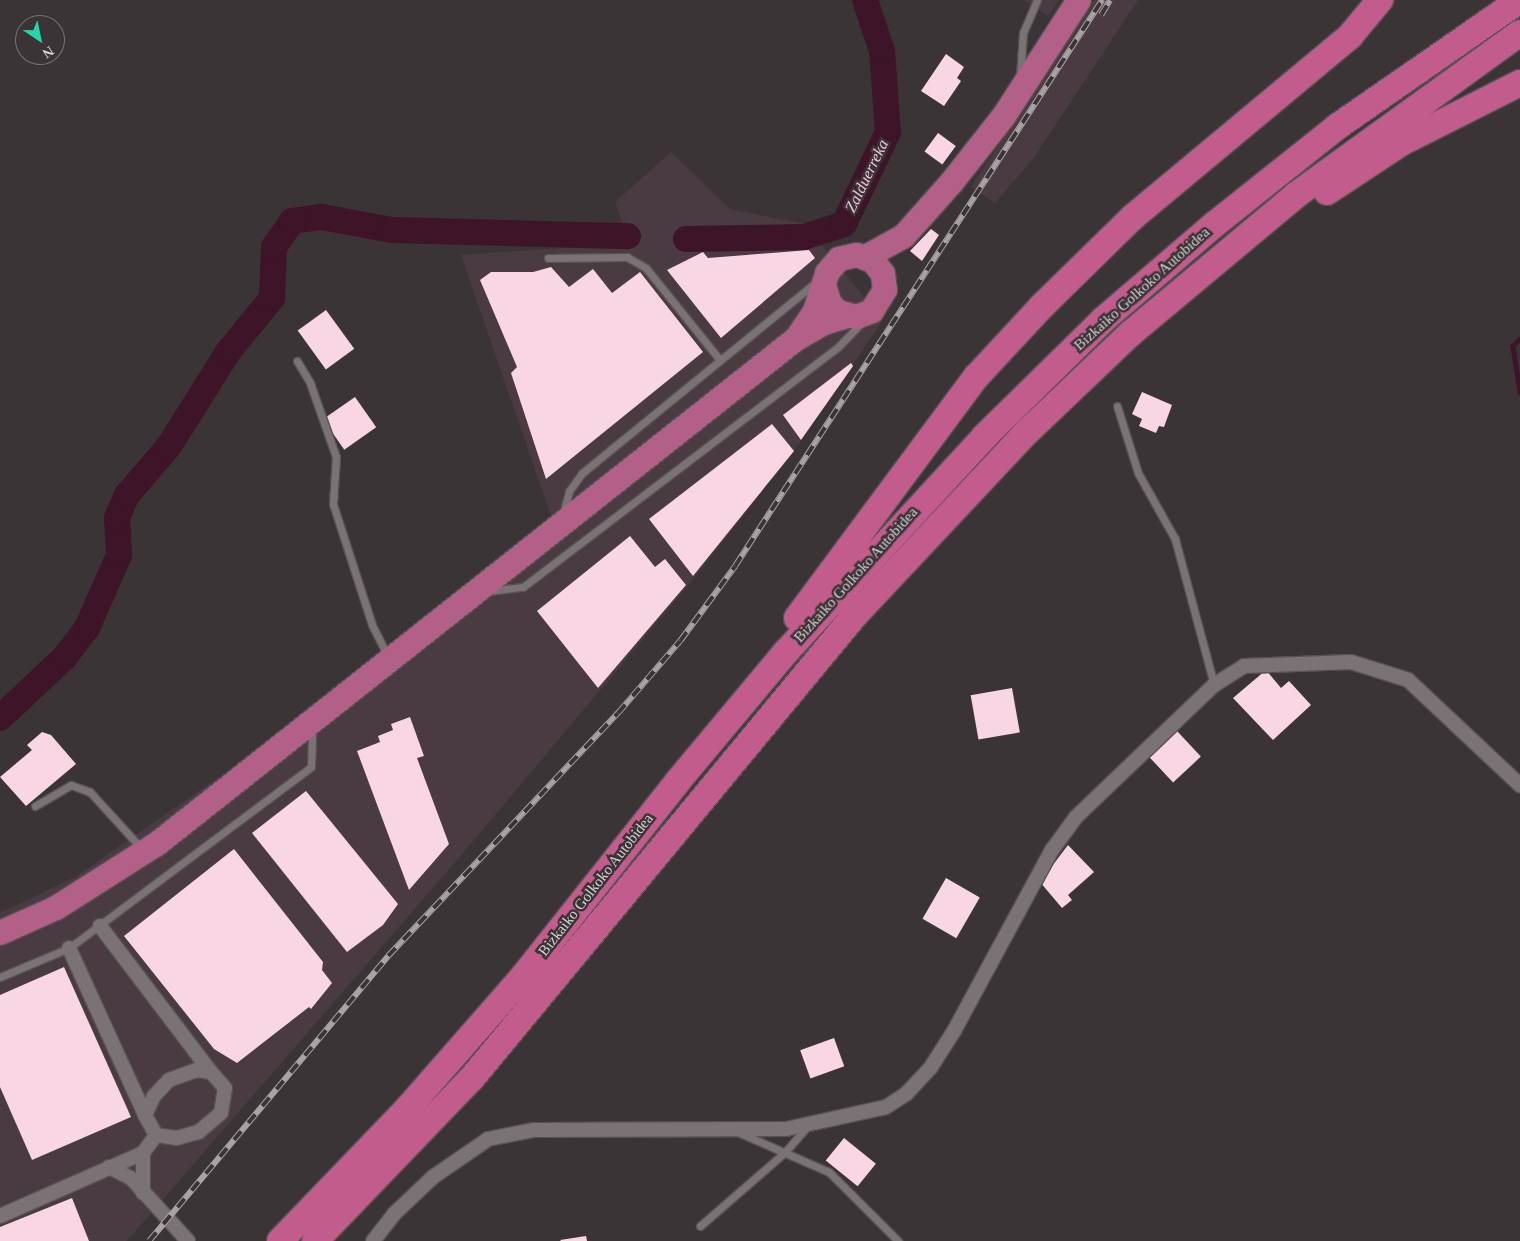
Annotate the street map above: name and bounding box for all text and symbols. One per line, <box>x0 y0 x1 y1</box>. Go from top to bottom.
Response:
north arrow <box>15 15 65 65</box>
text: N <box>40 43 56 61</box>
water label: Zalduerreka <box>841 137 893 215</box>
street label: Bizkaiko Golkoko Autobidea <box>1070 223 1214 355</box>
street label: Bizkaiko Golkoko Autobidea <box>790 503 922 647</box>
street label: Bizkaiko Golkoko Autobidea <box>535 810 657 960</box>

